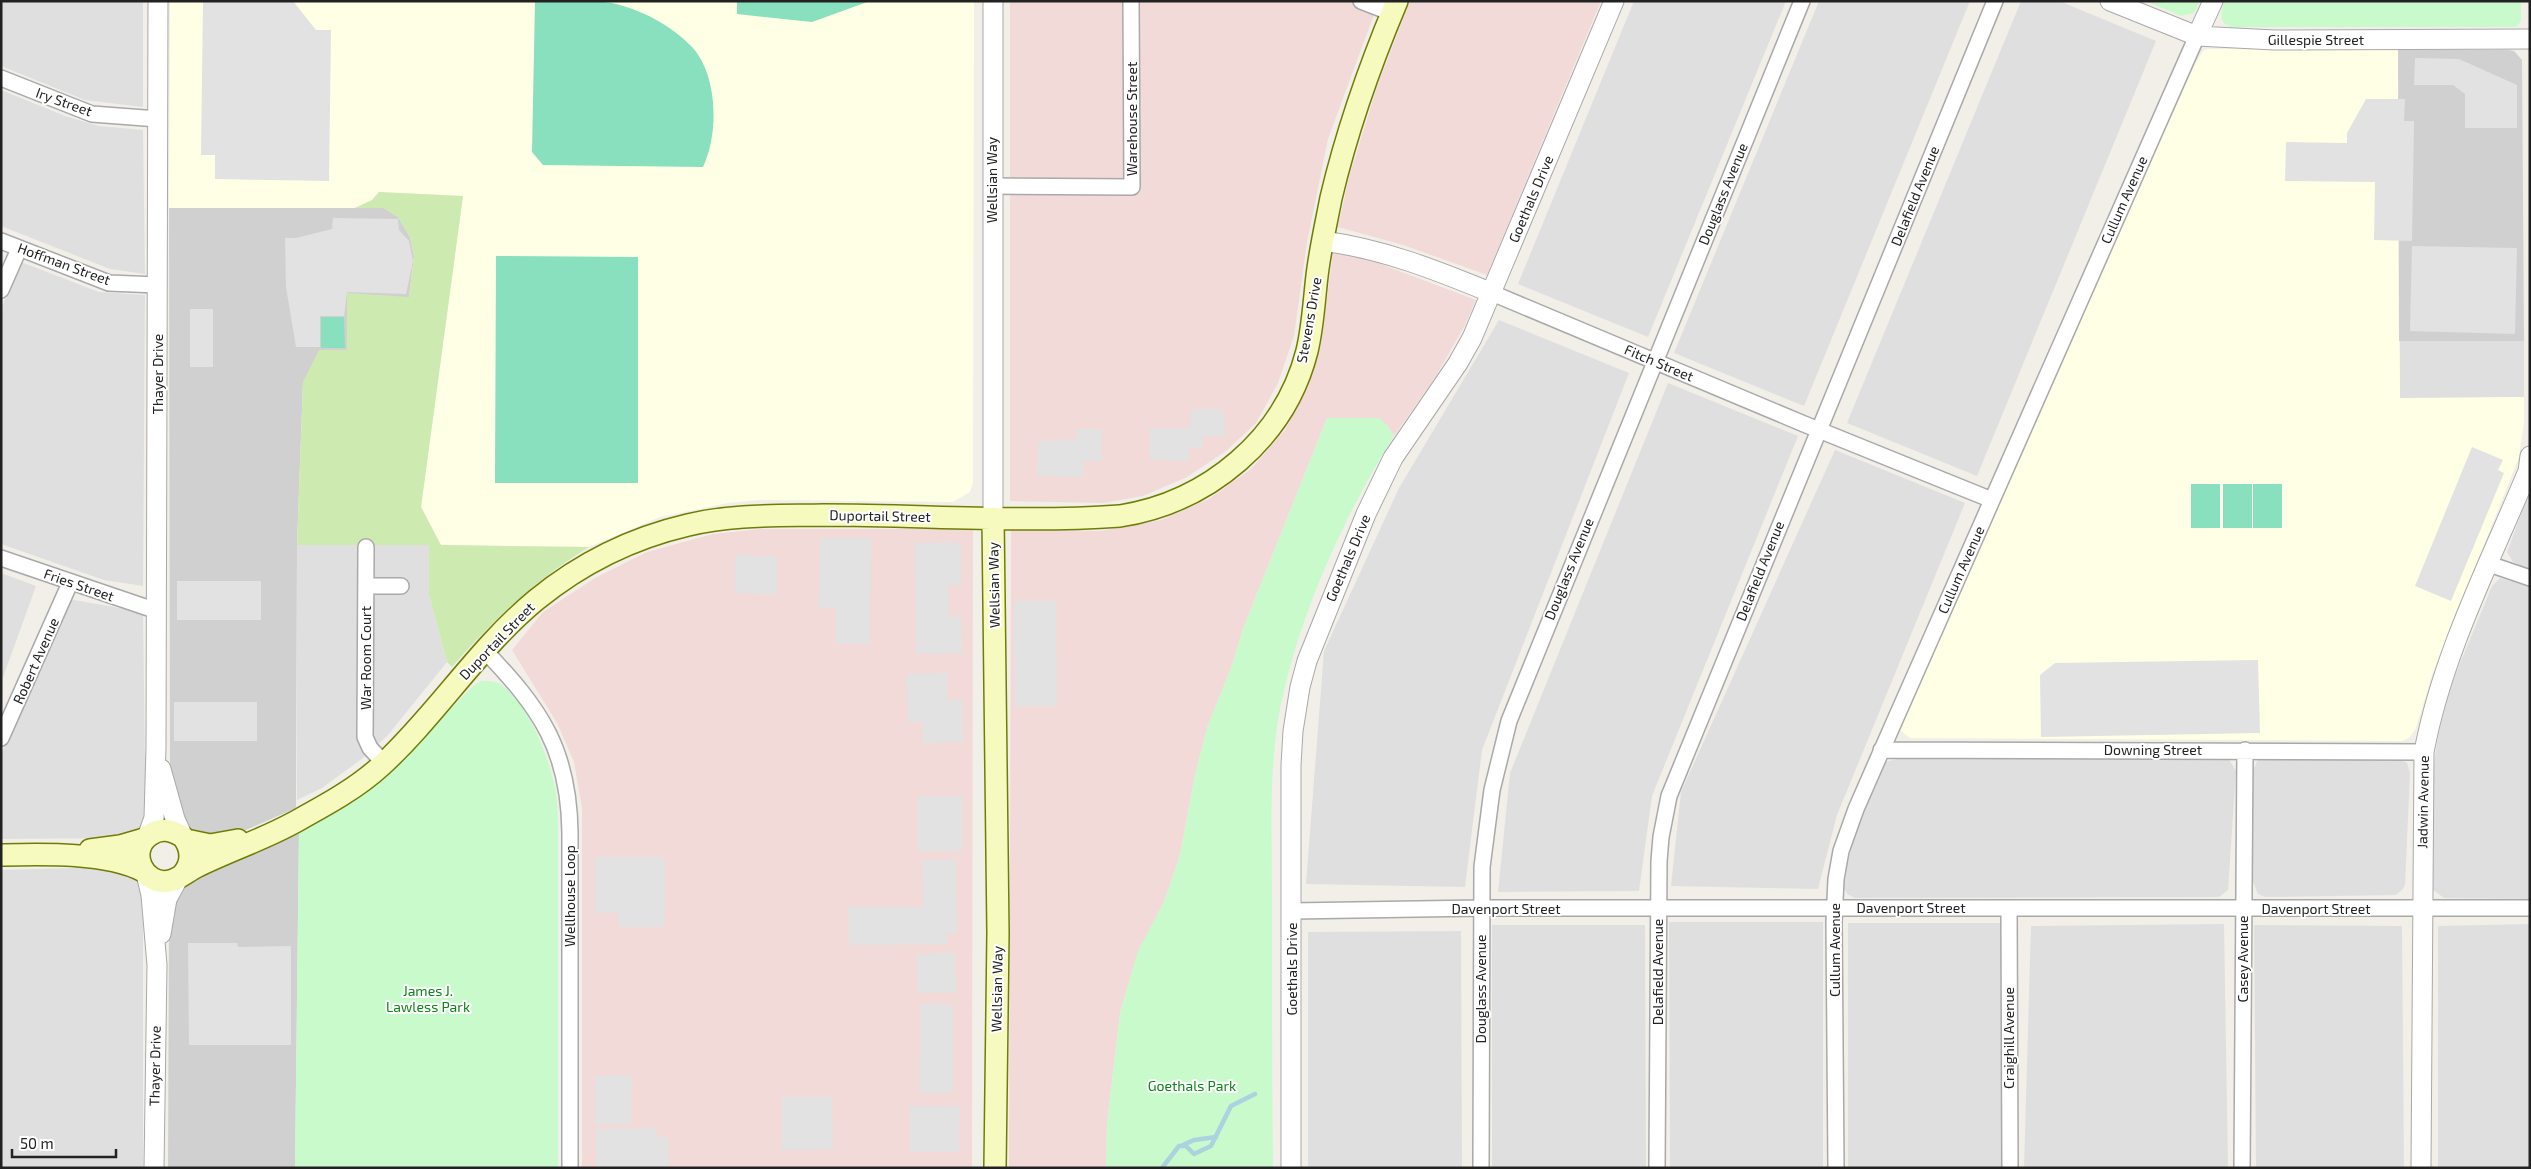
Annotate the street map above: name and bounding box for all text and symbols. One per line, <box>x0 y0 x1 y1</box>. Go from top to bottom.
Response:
street label: Gillespie Street <box>2268 31 2364 48</box>
street label: Warehouse Street <box>1123 62 1140 176</box>
street label: Iry Street <box>34 84 95 120</box>
street label: Wellsian Way <box>983 136 1000 223</box>
street label: Douglass Avenue <box>1694 140 1751 247</box>
street label: Delafield Avenue <box>1887 143 1942 248</box>
street label: Goethals Drive <box>1505 153 1557 245</box>
street label: Cullum Avenue <box>2097 153 2150 246</box>
street label: Hoffman Street <box>16 239 113 288</box>
street label: Stevens Drive <box>1293 276 1324 364</box>
street label: Thayer Drive <box>149 334 166 414</box>
street label: Fitch Street <box>1622 340 1696 385</box>
street label: Duportail Street <box>829 506 931 525</box>
street label: Goethals Drive <box>1322 512 1374 604</box>
street label: Douglass Avenue <box>1540 515 1597 622</box>
street label: Delafield Avenue <box>1732 518 1787 623</box>
street label: Cullum Avenue <box>1934 523 1987 616</box>
street label: Wellsian Way <box>984 541 1003 628</box>
street label: Fries Street <box>42 565 116 604</box>
street label: Duportail Street <box>455 598 538 683</box>
street label: War Room Court <box>357 606 374 710</box>
street label: Robert Avenue <box>9 615 62 707</box>
street label: Downing Street <box>2104 741 2202 758</box>
street label: Jadwin Avenue <box>2413 755 2432 849</box>
street label: Wellhouse Loop <box>561 845 578 947</box>
street label: Davenport Street <box>1856 899 1966 916</box>
street label: Davenport Street <box>1451 900 1561 917</box>
street label: Davenport Street <box>2261 900 2371 917</box>
street label: Cullum Avenue <box>1826 903 1843 997</box>
street label: Casey Avenue <box>2234 915 2251 1003</box>
street label: Delafield Avenue <box>1649 919 1666 1025</box>
street label: Goethals Drive <box>1283 922 1300 1016</box>
street label: Douglass Avenue <box>1472 935 1489 1043</box>
street label: Wellsian Way <box>987 945 1006 1032</box>
park label: James J. Lawless Park <box>386 982 470 1015</box>
street label: Craighill Avenue <box>2000 987 2017 1089</box>
street label: Thayer Drive <box>145 1026 164 1106</box>
park label: Goethals Park <box>1148 1077 1236 1094</box>
scale bar <box>12 1126 116 1158</box>
text: 50 m <box>20 1134 54 1152</box>

